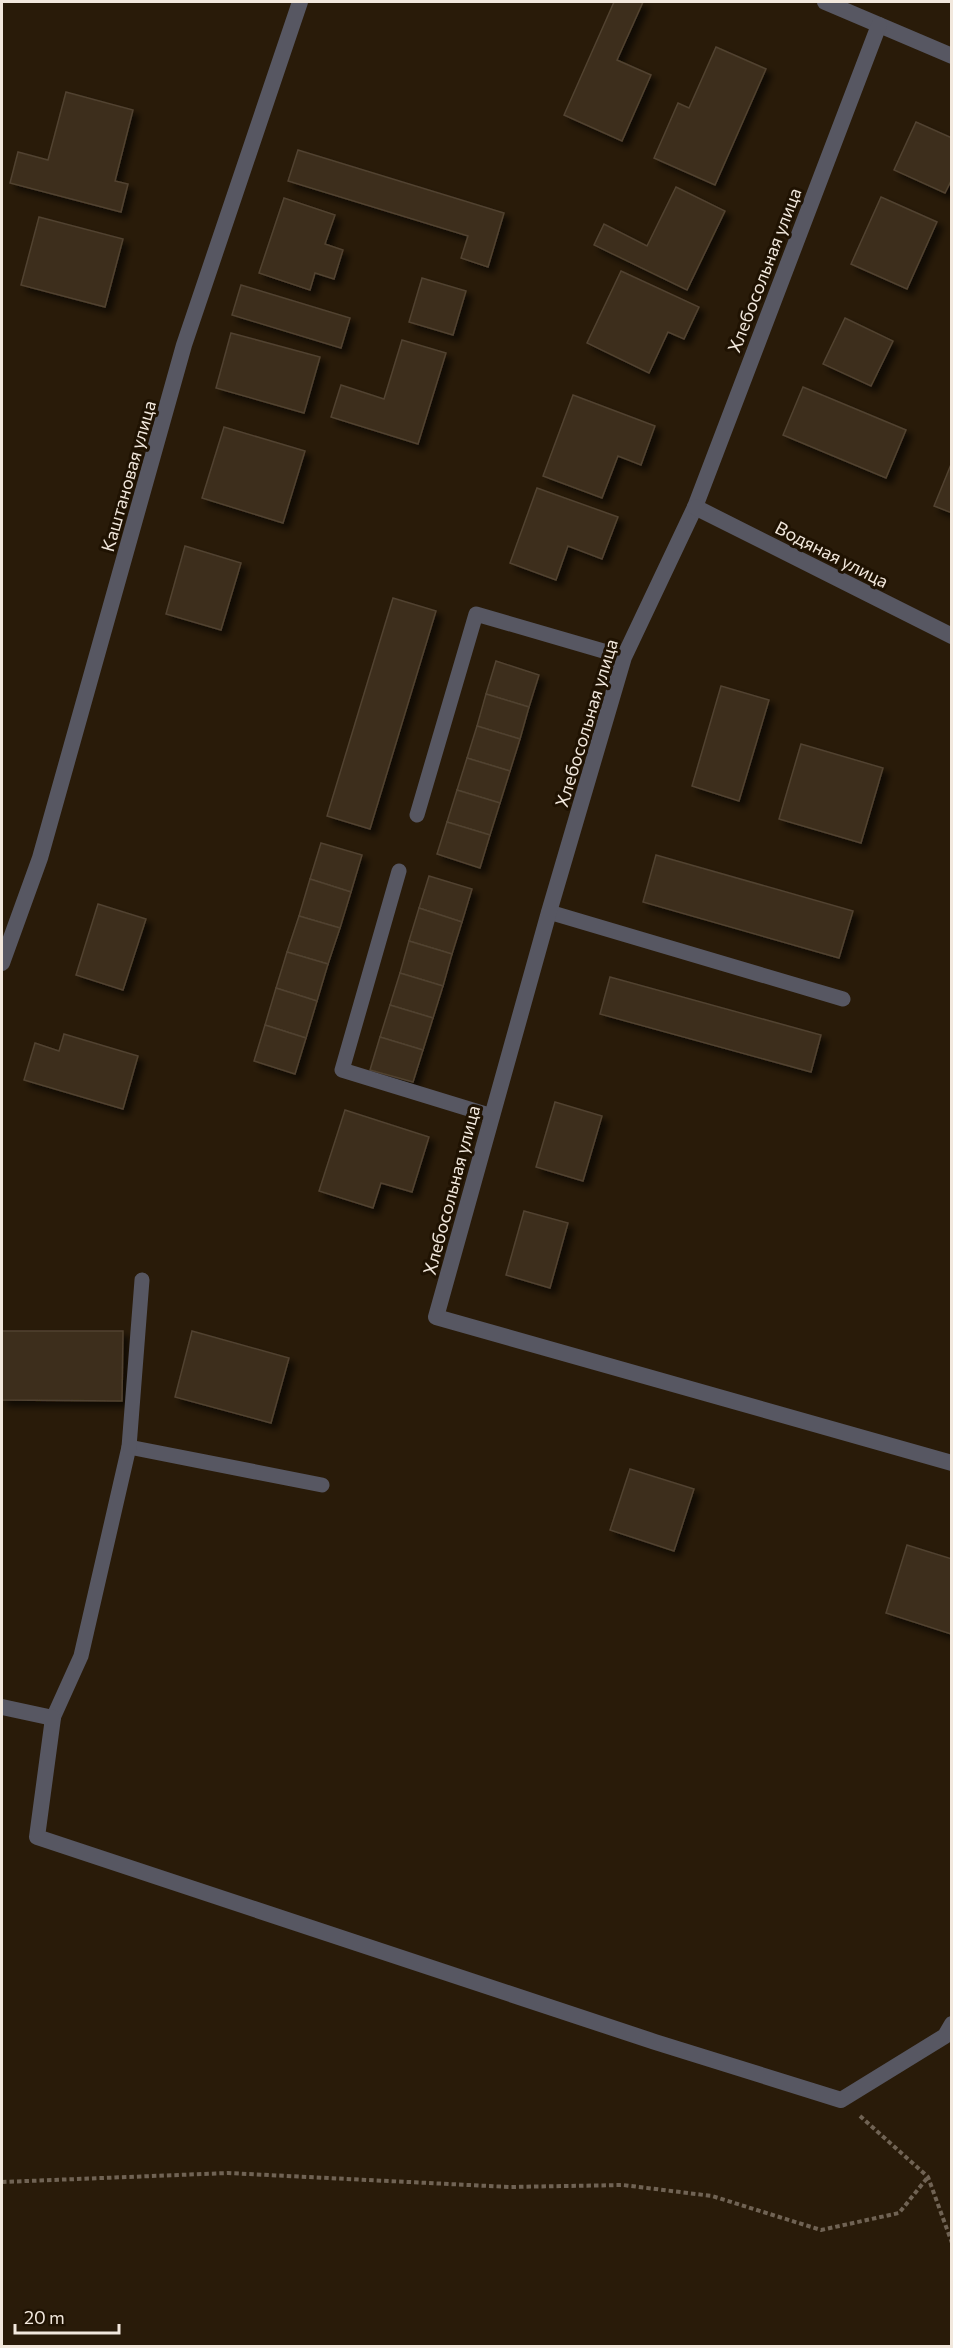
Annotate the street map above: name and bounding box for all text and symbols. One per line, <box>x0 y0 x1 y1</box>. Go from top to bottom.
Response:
street label: Хлебосольная улица <box>722 185 806 355</box>
street label: Каштановая улица <box>96 398 160 554</box>
street label: Водяная улица <box>772 516 892 592</box>
street label: Хлебосольная улица <box>550 636 622 810</box>
street label: Хлебосольная улица <box>418 1103 484 1277</box>
scale bar <box>15 2297 118 2335</box>
text: 20 m <box>24 2306 65 2328</box>

